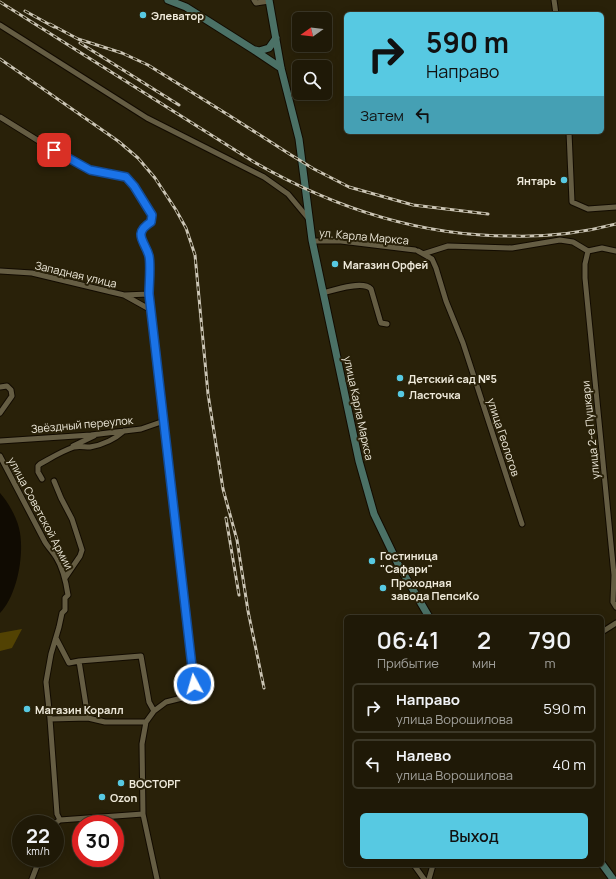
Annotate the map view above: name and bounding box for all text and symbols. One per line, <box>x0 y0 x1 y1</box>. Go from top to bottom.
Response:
place label: Элеватор <box>151 8 204 23</box>
marker: Элеватор <box>138 10 148 20</box>
north arrow <box>292 12 332 52</box>
map controls <box>292 12 332 100</box>
text: 590 m <box>426 23 509 61</box>
icon: right <box>360 28 412 80</box>
text: Направо <box>426 59 500 83</box>
button: search <box>292 60 332 100</box>
icon: left <box>412 104 434 126</box>
text: Затем <box>360 105 404 126</box>
pin <box>37 133 71 167</box>
icon: arrive <box>43 139 65 161</box>
place label: Янтарь <box>517 173 556 188</box>
marker: Янтарь <box>559 175 569 185</box>
street label: ул. Карла Маркса <box>318 225 410 247</box>
street label: Западная улица <box>34 257 118 291</box>
place label: Магазин Орфей <box>343 257 428 272</box>
marker: Магазин Орфей <box>330 259 340 269</box>
street label: улица Карла Маркса <box>341 354 377 462</box>
place label: Детский сад №5 <box>408 371 497 386</box>
marker: Детский сад №5 <box>395 373 405 383</box>
street label: улица 2-е Пушкари <box>577 380 603 480</box>
place label: Ласточка <box>409 387 461 402</box>
marker: Ласточка <box>396 389 406 399</box>
street label: улица Геологов <box>484 396 524 478</box>
street label: Звёздный переулок <box>30 412 134 436</box>
street label: улица Советской Армии <box>5 454 77 572</box>
place label: Гостиница "Сафари" <box>380 548 438 576</box>
marker: Гостиница "Сафари" <box>367 556 377 566</box>
place label: Проходная завода ПепсиКо <box>391 575 479 603</box>
marker: Проходная завода ПепсиКо <box>378 583 388 593</box>
text: 06:41 <box>377 623 439 656</box>
text: 2 <box>477 623 491 656</box>
text: 790 <box>529 623 571 656</box>
text: Прибытие <box>377 654 439 672</box>
text: мин <box>472 654 496 672</box>
text: m <box>544 654 555 672</box>
position arrow <box>173 663 215 705</box>
text: Направо <box>396 689 460 710</box>
icon: right <box>362 697 384 719</box>
text: 590 m <box>543 698 586 719</box>
place label: Магазин Коралл <box>35 702 124 717</box>
marker: Магазин Коралл <box>22 704 32 714</box>
text: улица Ворошилова <box>396 710 513 728</box>
text: Налево <box>396 745 451 766</box>
icon: left <box>362 753 384 775</box>
text: 40 m <box>552 754 586 775</box>
text: улица Ворошилова <box>396 766 513 784</box>
place label: ВОСТОРГ <box>129 776 180 791</box>
marker: ВОСТОРГ <box>116 778 126 788</box>
place label: Ozon <box>110 790 137 805</box>
marker: Ozon <box>97 792 107 802</box>
button: Выход <box>360 813 588 859</box>
speed limit sign: 30 <box>72 815 124 867</box>
text: 22 <box>26 822 50 849</box>
text: km/h <box>26 844 50 858</box>

